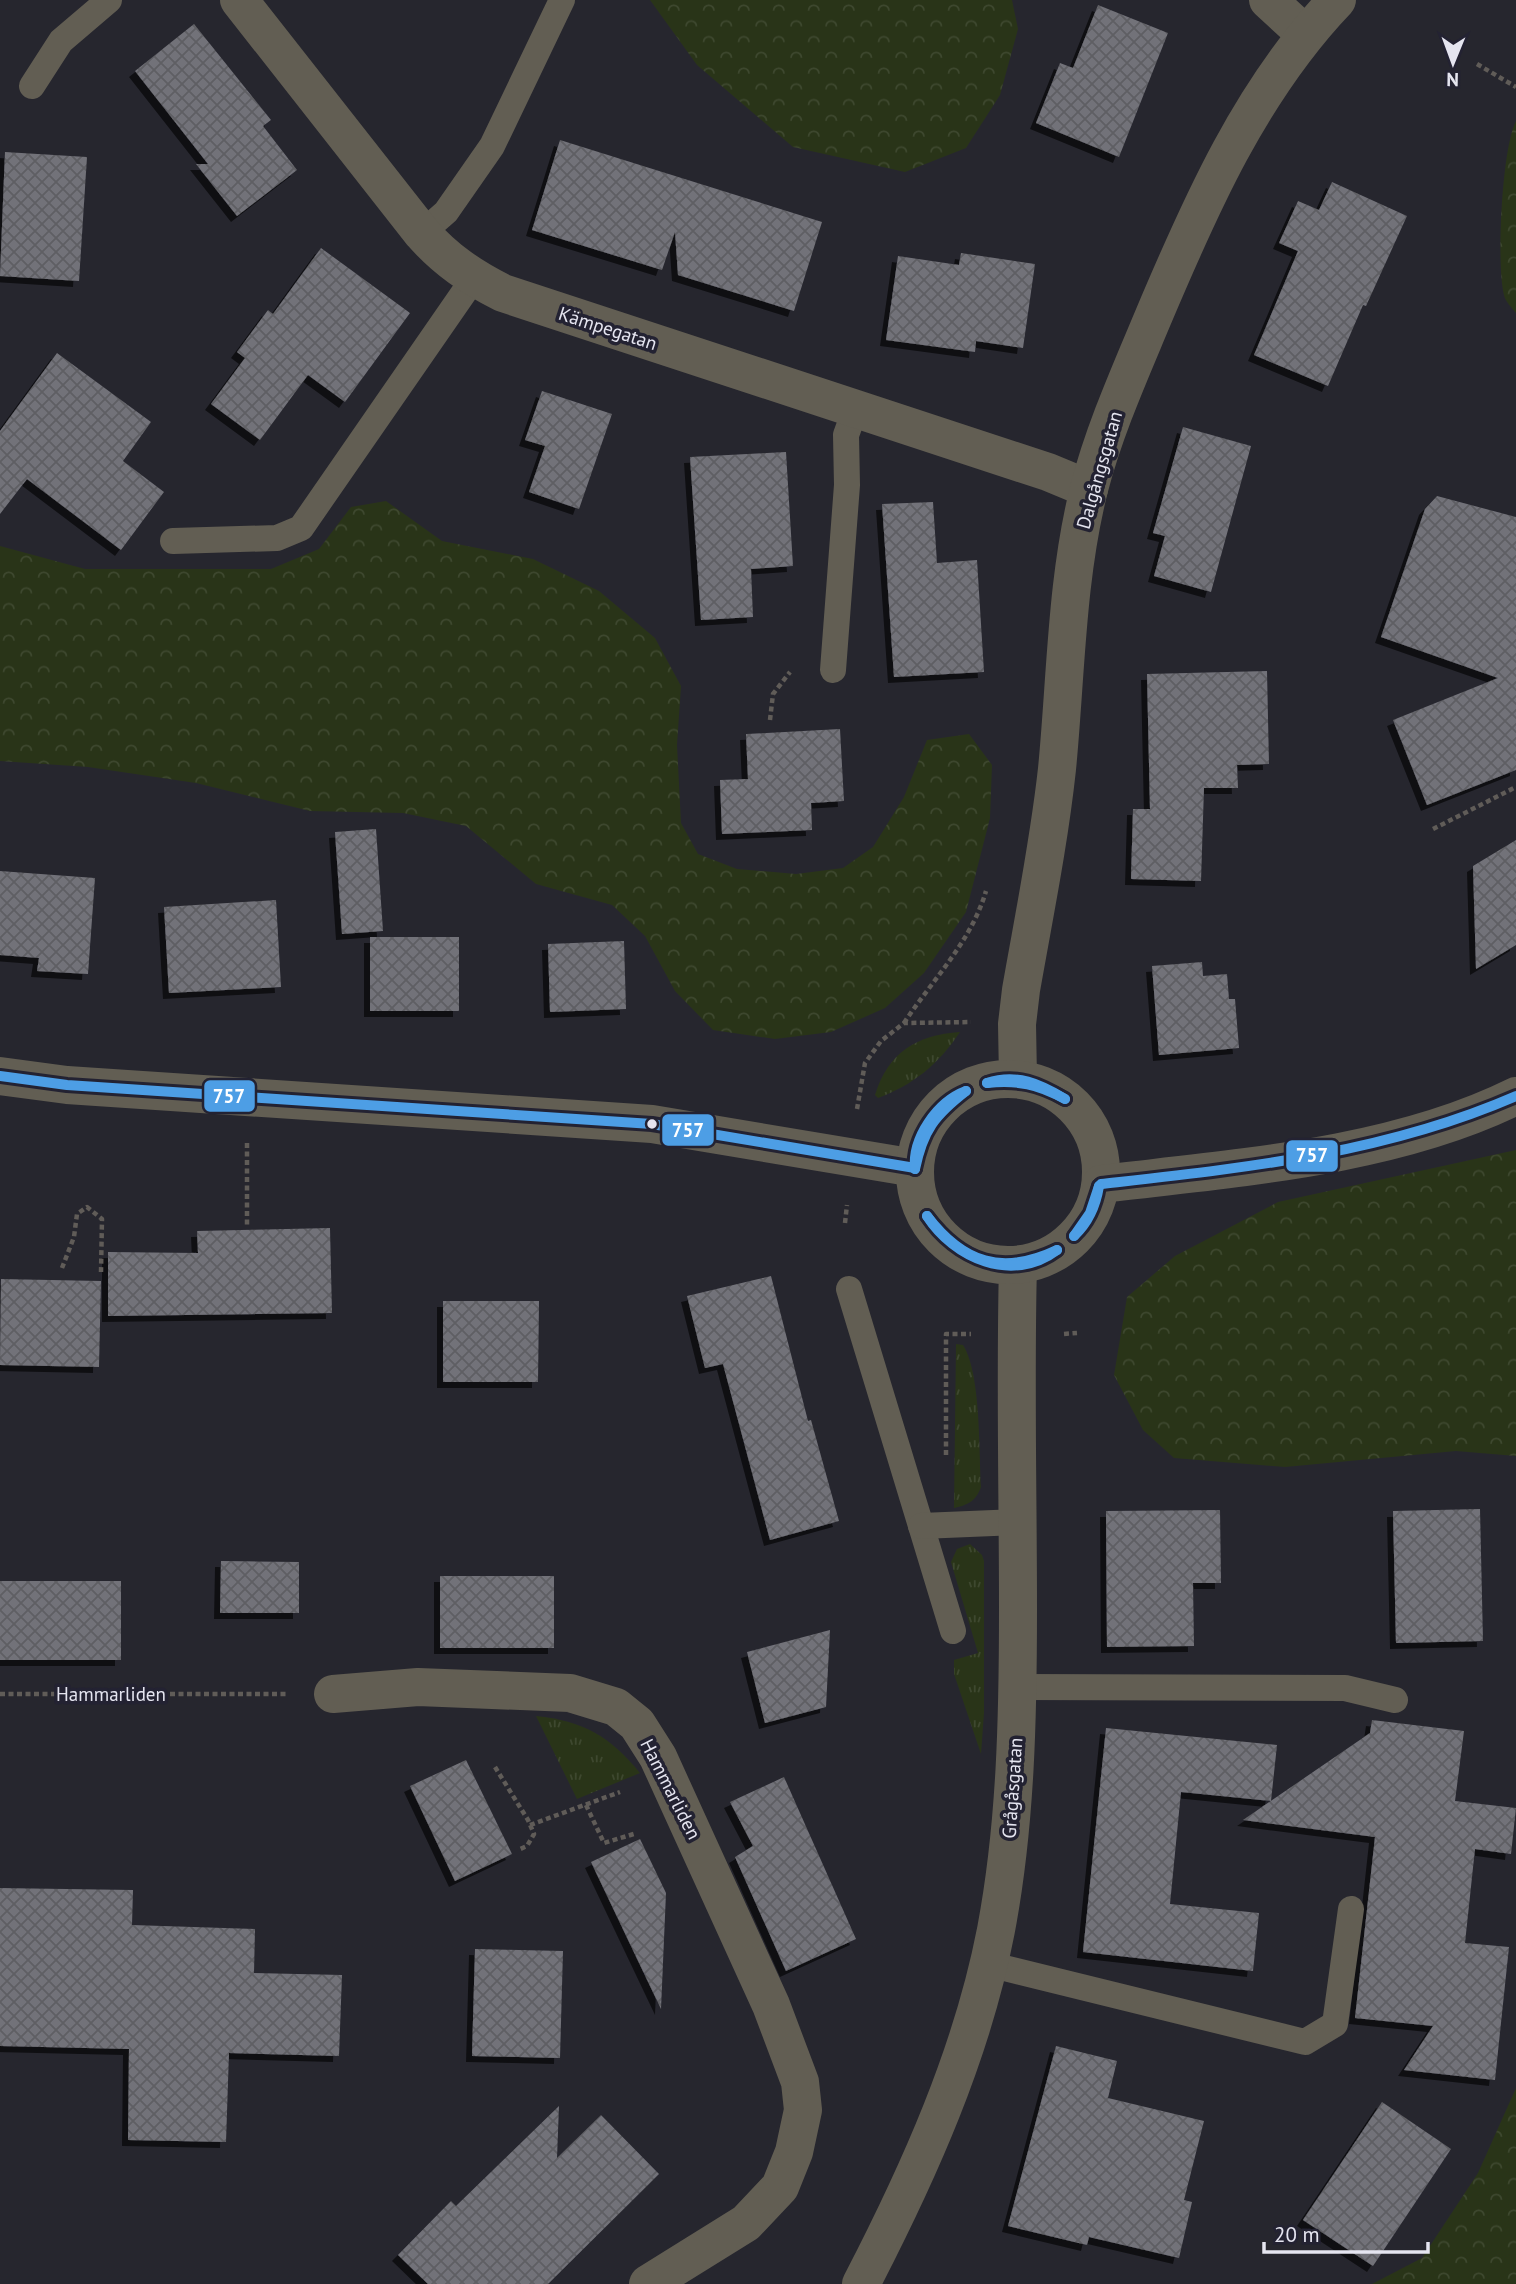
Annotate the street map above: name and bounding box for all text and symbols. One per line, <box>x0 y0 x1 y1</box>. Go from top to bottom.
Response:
north arrow <box>1418 28 1488 98</box>
text: N <box>1446 68 1459 92</box>
street label: Kämpegatan <box>556 301 660 355</box>
street label: Dalgångsgatan <box>1071 408 1127 532</box>
line badge: 757 <box>203 1079 256 1113</box>
text: 757 <box>213 1084 245 1108</box>
line badge: 757 <box>661 1113 715 1147</box>
unlabelled marker <box>645 1117 659 1131</box>
text: 757 <box>672 1118 704 1142</box>
line badge: 757 <box>1285 1139 1339 1173</box>
text: 757 <box>1296 1143 1328 1167</box>
street label: Hammarliden <box>56 1682 166 1706</box>
street label: Hammarliden <box>635 1735 707 1843</box>
street label: Grågåsgatan <box>997 1737 1027 1839</box>
scale bar <box>1264 2210 1428 2254</box>
text: 20 m <box>1274 2221 1320 2248</box>

